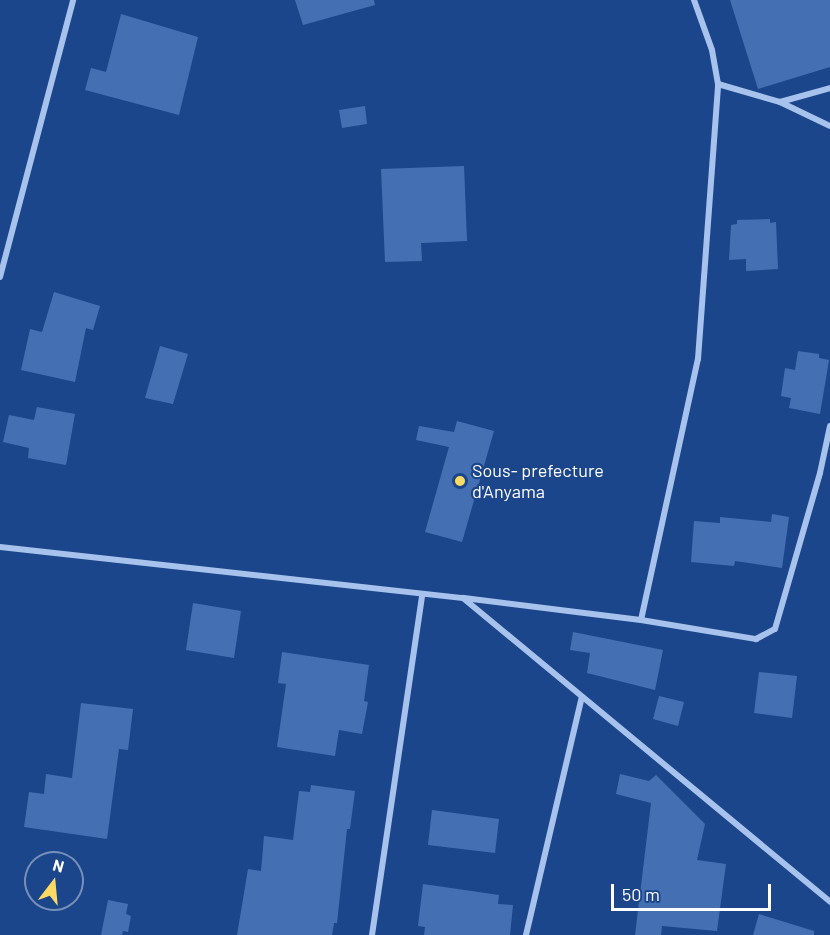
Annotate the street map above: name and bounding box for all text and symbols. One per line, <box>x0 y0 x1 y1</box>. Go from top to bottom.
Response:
place label: Sous- prefecture d'Anyama <box>472 460 604 502</box>
marker: Sous- prefecture d'Anyama <box>453 474 467 488</box>
north arrow <box>24 851 84 911</box>
text: N <box>51 855 66 876</box>
scale bar <box>614 872 774 910</box>
text: 50 m <box>622 883 660 905</box>

